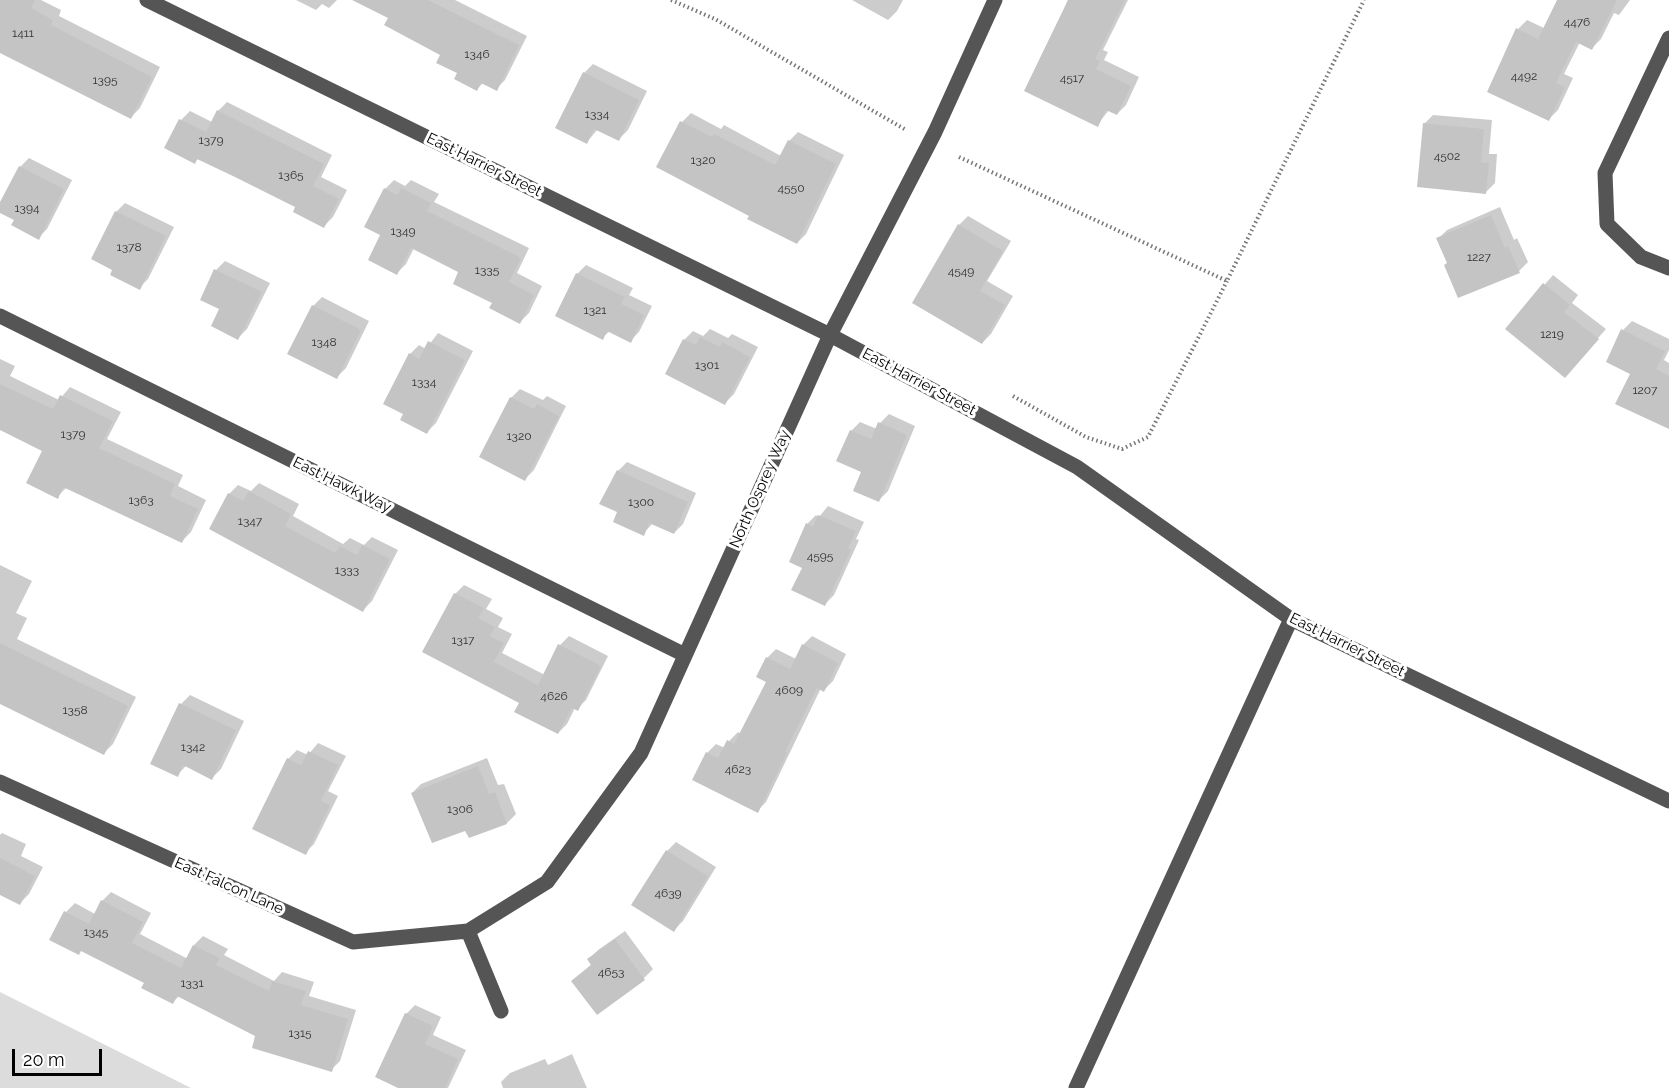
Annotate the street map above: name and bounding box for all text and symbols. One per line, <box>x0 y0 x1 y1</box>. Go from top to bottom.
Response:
house number: 4476 <box>1564 15 1590 29</box>
house number: 1411 <box>12 26 34 40</box>
house number: 1346 <box>464 47 490 61</box>
house number: 4492 <box>1511 69 1537 83</box>
house number: 4517 <box>1060 71 1084 85</box>
house number: 1395 <box>92 73 118 87</box>
house number: 1334 <box>585 107 609 121</box>
street label: East Harrier Street <box>424 129 544 201</box>
house number: 1379 <box>199 133 223 147</box>
house number: 4502 <box>1434 149 1460 163</box>
house number: 1320 <box>690 153 716 167</box>
house number: 1365 <box>278 168 304 182</box>
house number: 4550 <box>778 181 804 195</box>
house number: 1394 <box>14 201 40 215</box>
house number: 1349 <box>390 224 416 238</box>
house number: 1378 <box>116 240 142 254</box>
house number: 1227 <box>1467 250 1491 264</box>
house number: 1335 <box>475 263 499 277</box>
house number: 4549 <box>948 264 974 278</box>
house number: 1321 <box>584 303 606 317</box>
house number: 1219 <box>1540 327 1564 341</box>
house number: 1348 <box>311 335 337 349</box>
street label: East Harrier Street <box>859 345 979 419</box>
house number: 1301 <box>695 358 719 372</box>
house number: 1334 <box>412 375 436 389</box>
house number: 1207 <box>1632 383 1658 397</box>
house number: 1379 <box>61 427 85 441</box>
street label: North Osprey Way <box>726 427 794 551</box>
house number: 1320 <box>506 429 532 443</box>
street label: East Hawk Way <box>290 453 394 517</box>
house number: 1363 <box>128 493 154 507</box>
house number: 1300 <box>628 495 654 509</box>
house number: 1347 <box>238 514 262 528</box>
house number: 4595 <box>807 549 833 563</box>
house number: 1333 <box>335 563 359 577</box>
street label: East Harrier Street <box>1287 609 1407 681</box>
house number: 1317 <box>451 633 475 647</box>
house number: 4609 <box>775 683 803 697</box>
house number: 4626 <box>540 689 568 703</box>
house number: 1358 <box>62 703 88 717</box>
house number: 1342 <box>181 740 205 754</box>
house number: 4623 <box>725 762 751 776</box>
house number: 1306 <box>447 802 473 816</box>
street label: East Falcon Lane <box>172 854 286 918</box>
house number: 4639 <box>654 886 682 900</box>
house number: 1345 <box>84 925 108 939</box>
house number: 4653 <box>598 965 624 979</box>
house number: 1331 <box>180 976 204 990</box>
house number: 1315 <box>288 1026 312 1040</box>
scale bar <box>15 1037 105 1075</box>
text: 20 m <box>23 1049 65 1070</box>

